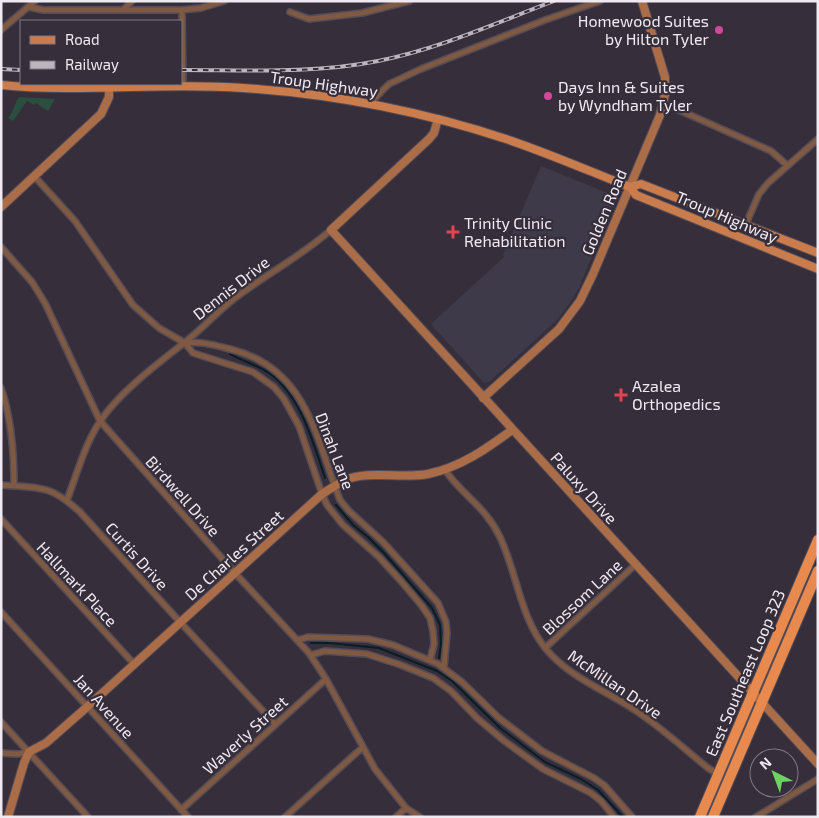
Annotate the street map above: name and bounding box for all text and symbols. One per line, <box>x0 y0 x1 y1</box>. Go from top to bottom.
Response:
place label: Homewood Suites by Hilton Tyler <box>578 11 710 48</box>
legend <box>20 20 182 85</box>
marker: Homewood Suites by Hilton Tyler <box>713 24 725 36</box>
text: Road <box>65 30 100 48</box>
text: Railway <box>65 55 119 73</box>
street label: Troup Highway <box>269 67 380 101</box>
place label: Days Inn & Suites by Wyndham Tyler <box>558 77 693 114</box>
marker: Days Inn & Suites by Wyndham Tyler <box>542 90 554 102</box>
street label: Golden Road <box>577 166 630 258</box>
street label: Troup Highway <box>674 187 781 247</box>
place label: Trinity Clinic Rehabilitation <box>464 213 566 250</box>
marker: Trinity Clinic Rehabilitation <box>446 225 460 239</box>
street label: Dennis Drive <box>189 252 273 323</box>
place label: Azalea Orthopedics <box>632 376 721 413</box>
marker: Azalea Orthopedics <box>614 388 628 402</box>
street label: Dinah Lane <box>312 410 359 492</box>
street label: Paluxy Drive <box>547 448 622 528</box>
street label: Birdwell Drive <box>142 452 224 540</box>
street label: De Charles Street <box>181 505 287 604</box>
street label: Curtis Drive <box>102 518 173 593</box>
street label: Hallmark Place <box>33 537 121 630</box>
street label: Blossom Lane <box>538 555 625 638</box>
street label: East Southeast Loop 323 <box>701 587 788 759</box>
street label: McMillan Drive <box>565 645 666 722</box>
street label: Jan Avenue <box>70 669 138 742</box>
street label: Waverly Street <box>198 692 291 778</box>
north arrow <box>749 748 799 798</box>
text: N <box>756 753 774 773</box>

